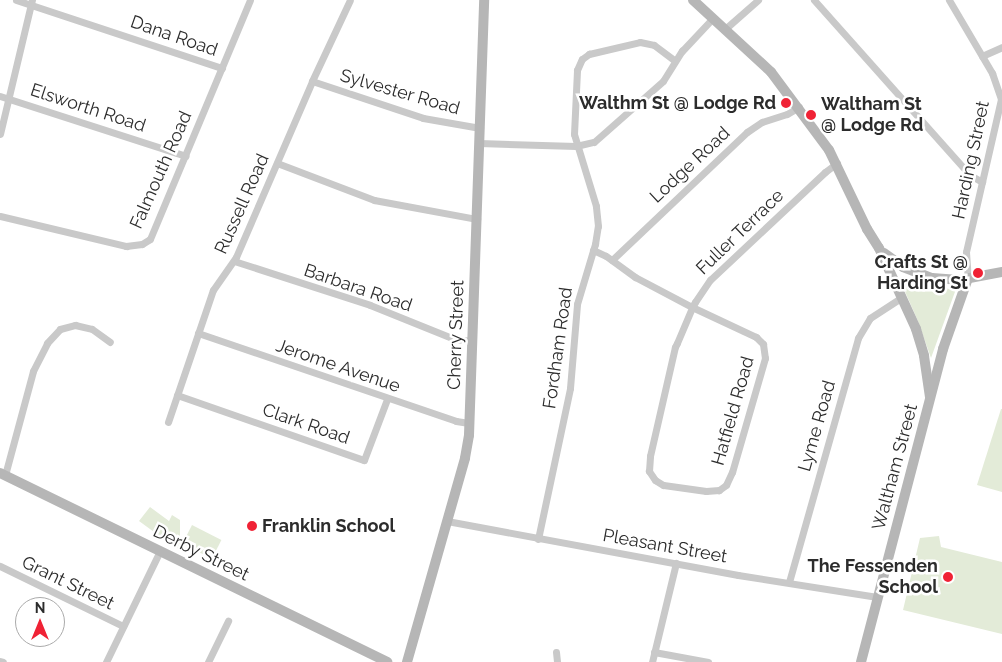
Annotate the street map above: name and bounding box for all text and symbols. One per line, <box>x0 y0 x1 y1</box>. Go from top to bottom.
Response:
street label: Dana Road <box>128 11 220 61</box>
street label: Sylvester Road <box>337 65 463 119</box>
street label: Elsworth Road <box>28 79 148 137</box>
place label: Walthm St @ Lodge Rd <box>579 92 776 114</box>
place label: Waltham St @ Lodge Rd <box>821 94 923 136</box>
marker: Walthm St @ Lodge Rd <box>780 97 792 109</box>
street label: Harding Street <box>948 99 994 221</box>
street label: Falmouth Road <box>125 108 197 232</box>
marker: Waltham St @ Lodge Rd <box>805 109 817 121</box>
street label: Lodge Road <box>645 122 735 208</box>
street label: Russell Road <box>210 150 274 258</box>
street label: Fuller Terrace <box>691 185 789 279</box>
place label: Crafts St @ Harding St <box>874 252 968 294</box>
street label: Barbara Road <box>301 259 415 317</box>
marker: Crafts St @ Harding St <box>972 267 984 279</box>
street label: Cherry Street <box>443 280 469 390</box>
street label: Fordham Road <box>539 286 577 410</box>
street label: Jerome Avenue <box>273 335 403 397</box>
street label: Hatfield Road <box>707 354 759 468</box>
street label: Lyme Road <box>794 378 840 474</box>
street label: Clark Road <box>260 399 352 449</box>
street label: Waltham Street <box>868 401 922 533</box>
place label: Franklin School <box>262 515 395 537</box>
street label: Derby Street <box>149 520 253 586</box>
marker: Franklin School <box>246 520 258 532</box>
street label: Pleasant Street <box>601 524 729 568</box>
street label: Grant Street <box>18 551 118 615</box>
place label: The Fessenden School <box>808 556 938 598</box>
marker: The Fessenden School <box>942 571 954 583</box>
north arrow <box>15 597 65 647</box>
text: N <box>35 600 45 616</box>

